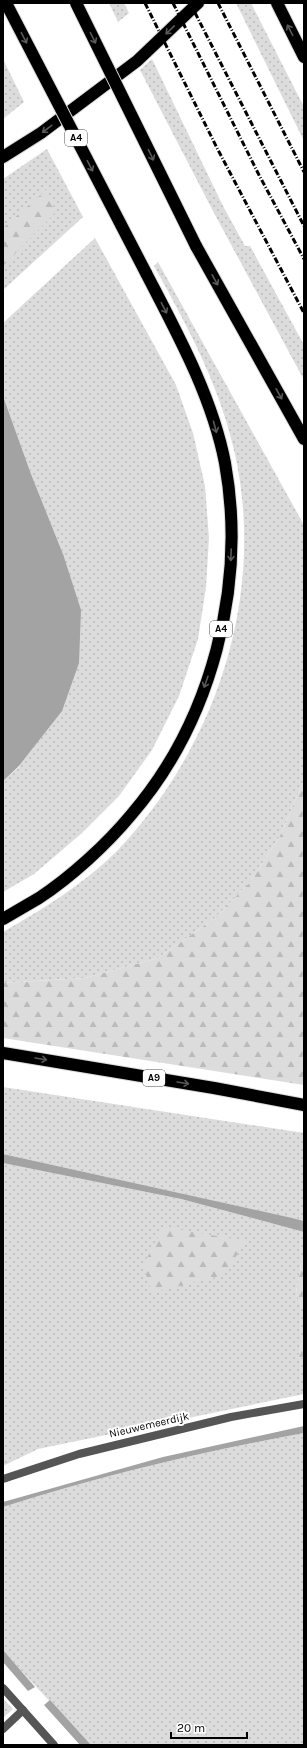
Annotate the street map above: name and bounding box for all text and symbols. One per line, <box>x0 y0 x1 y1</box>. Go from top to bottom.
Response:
one-way arrow <box>286 24 293 36</box>
one-way arrow <box>165 25 175 35</box>
one-way arrow <box>21 31 29 43</box>
one-way arrow <box>90 32 97 44</box>
one-way arrow <box>41 125 52 133</box>
road number: A4 <box>65 130 87 146</box>
one-way arrow <box>148 148 155 160</box>
one-way arrow <box>87 159 95 171</box>
one-way arrow <box>212 274 219 286</box>
one-way arrow <box>161 301 168 313</box>
one-way arrow <box>275 388 283 400</box>
one-way arrow <box>212 420 219 433</box>
one-way arrow <box>228 548 235 561</box>
road number: A4 <box>210 621 232 637</box>
one-way arrow <box>202 675 209 688</box>
one-way arrow <box>35 1055 48 1063</box>
road number: A9 <box>143 1070 165 1086</box>
one-way arrow <box>177 1079 190 1087</box>
street label: Nieuwemeerdijk <box>108 1409 190 1441</box>
scale bar <box>171 1714 247 1740</box>
text: 20 m <box>177 1721 205 1735</box>

